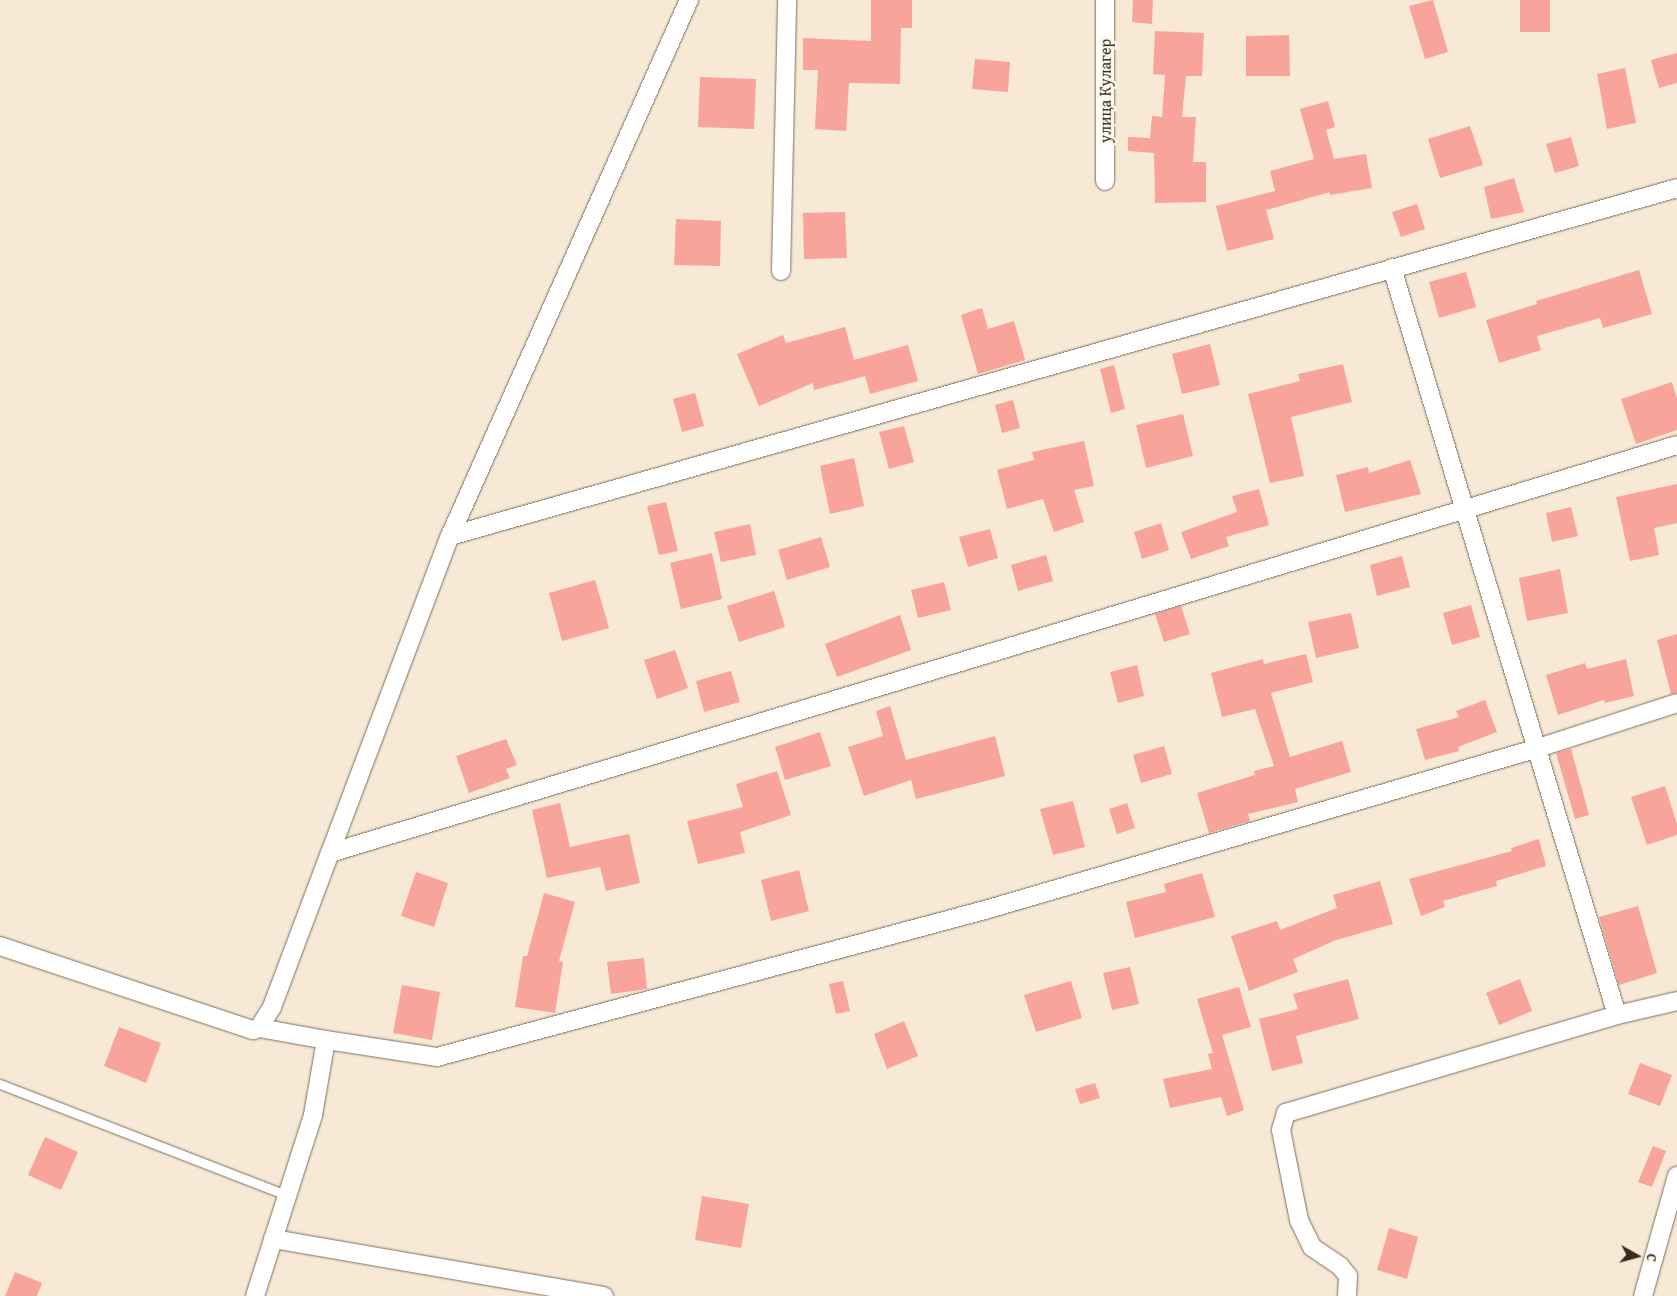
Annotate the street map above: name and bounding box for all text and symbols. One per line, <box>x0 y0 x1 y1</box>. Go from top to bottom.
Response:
street label: улица Кулагер <box>1095 39 1115 143</box>
north arrow <box>1612 1231 1662 1281</box>
text: С <box>1641 1253 1662 1263</box>

